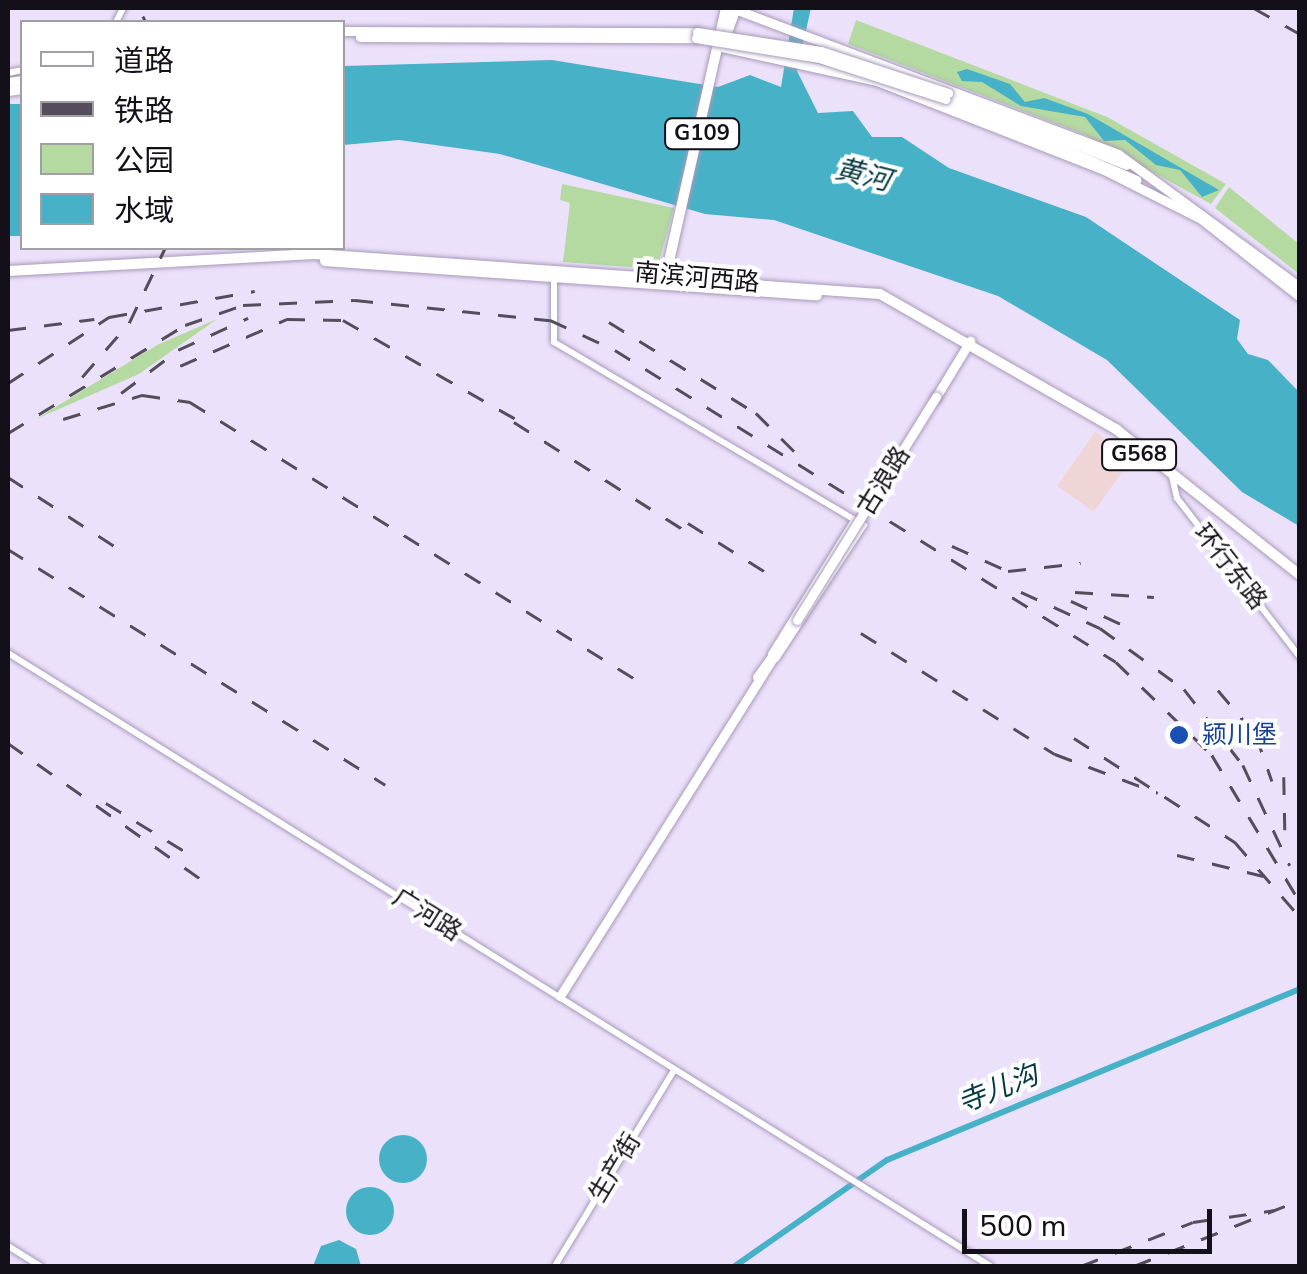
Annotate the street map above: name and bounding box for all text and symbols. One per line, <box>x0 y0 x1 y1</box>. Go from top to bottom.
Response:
legend <box>20 20 345 250</box>
text: 道路 <box>114 41 174 82</box>
text: 铁路 <box>114 91 174 132</box>
road number: G109 <box>662 117 742 151</box>
text: 公园 <box>114 141 174 182</box>
water label: 黄河 <box>832 152 894 198</box>
text: 水域 <box>114 191 174 232</box>
street label: 南滨河西路 <box>633 258 761 298</box>
road number: G568 <box>1099 438 1179 472</box>
street label: 古浪路 <box>851 441 917 521</box>
street label: 环行东路 <box>1187 518 1273 616</box>
place label: 颍川堡 <box>1202 720 1277 750</box>
marker: 颍川堡 <box>1166 722 1192 748</box>
street label: 广河路 <box>387 882 467 948</box>
water label: 寺儿沟 <box>953 1058 1043 1120</box>
street label: 生产街 <box>583 1128 647 1208</box>
scale bar <box>967 1189 1217 1251</box>
text: 500 m <box>979 1206 1066 1247</box>

